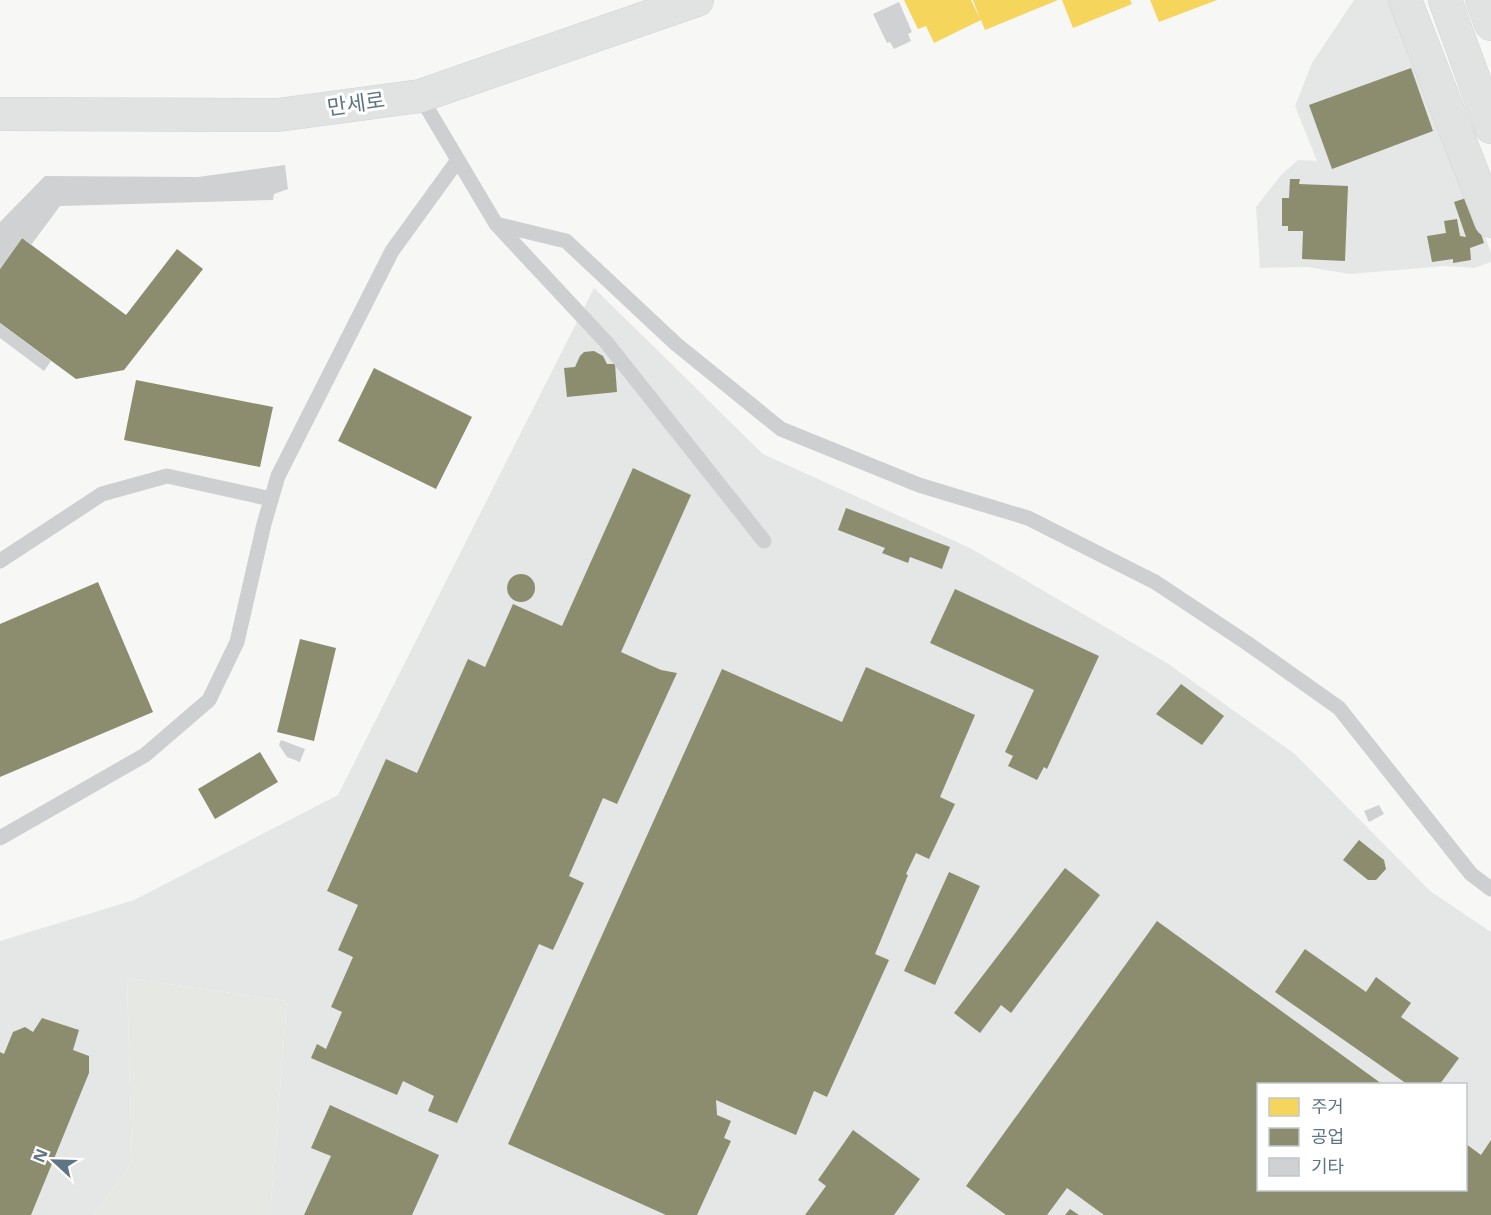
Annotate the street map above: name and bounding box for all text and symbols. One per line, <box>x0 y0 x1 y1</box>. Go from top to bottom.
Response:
street label: 만세로 <box>325 85 387 121</box>
legend <box>1257 1083 1467 1191</box>
text: 주거 <box>1311 1094 1344 1118</box>
text: 공업 <box>1311 1124 1344 1148</box>
north arrow <box>24 1131 84 1191</box>
text: N <box>27 1145 53 1166</box>
text: 기타 <box>1311 1154 1345 1178</box>

